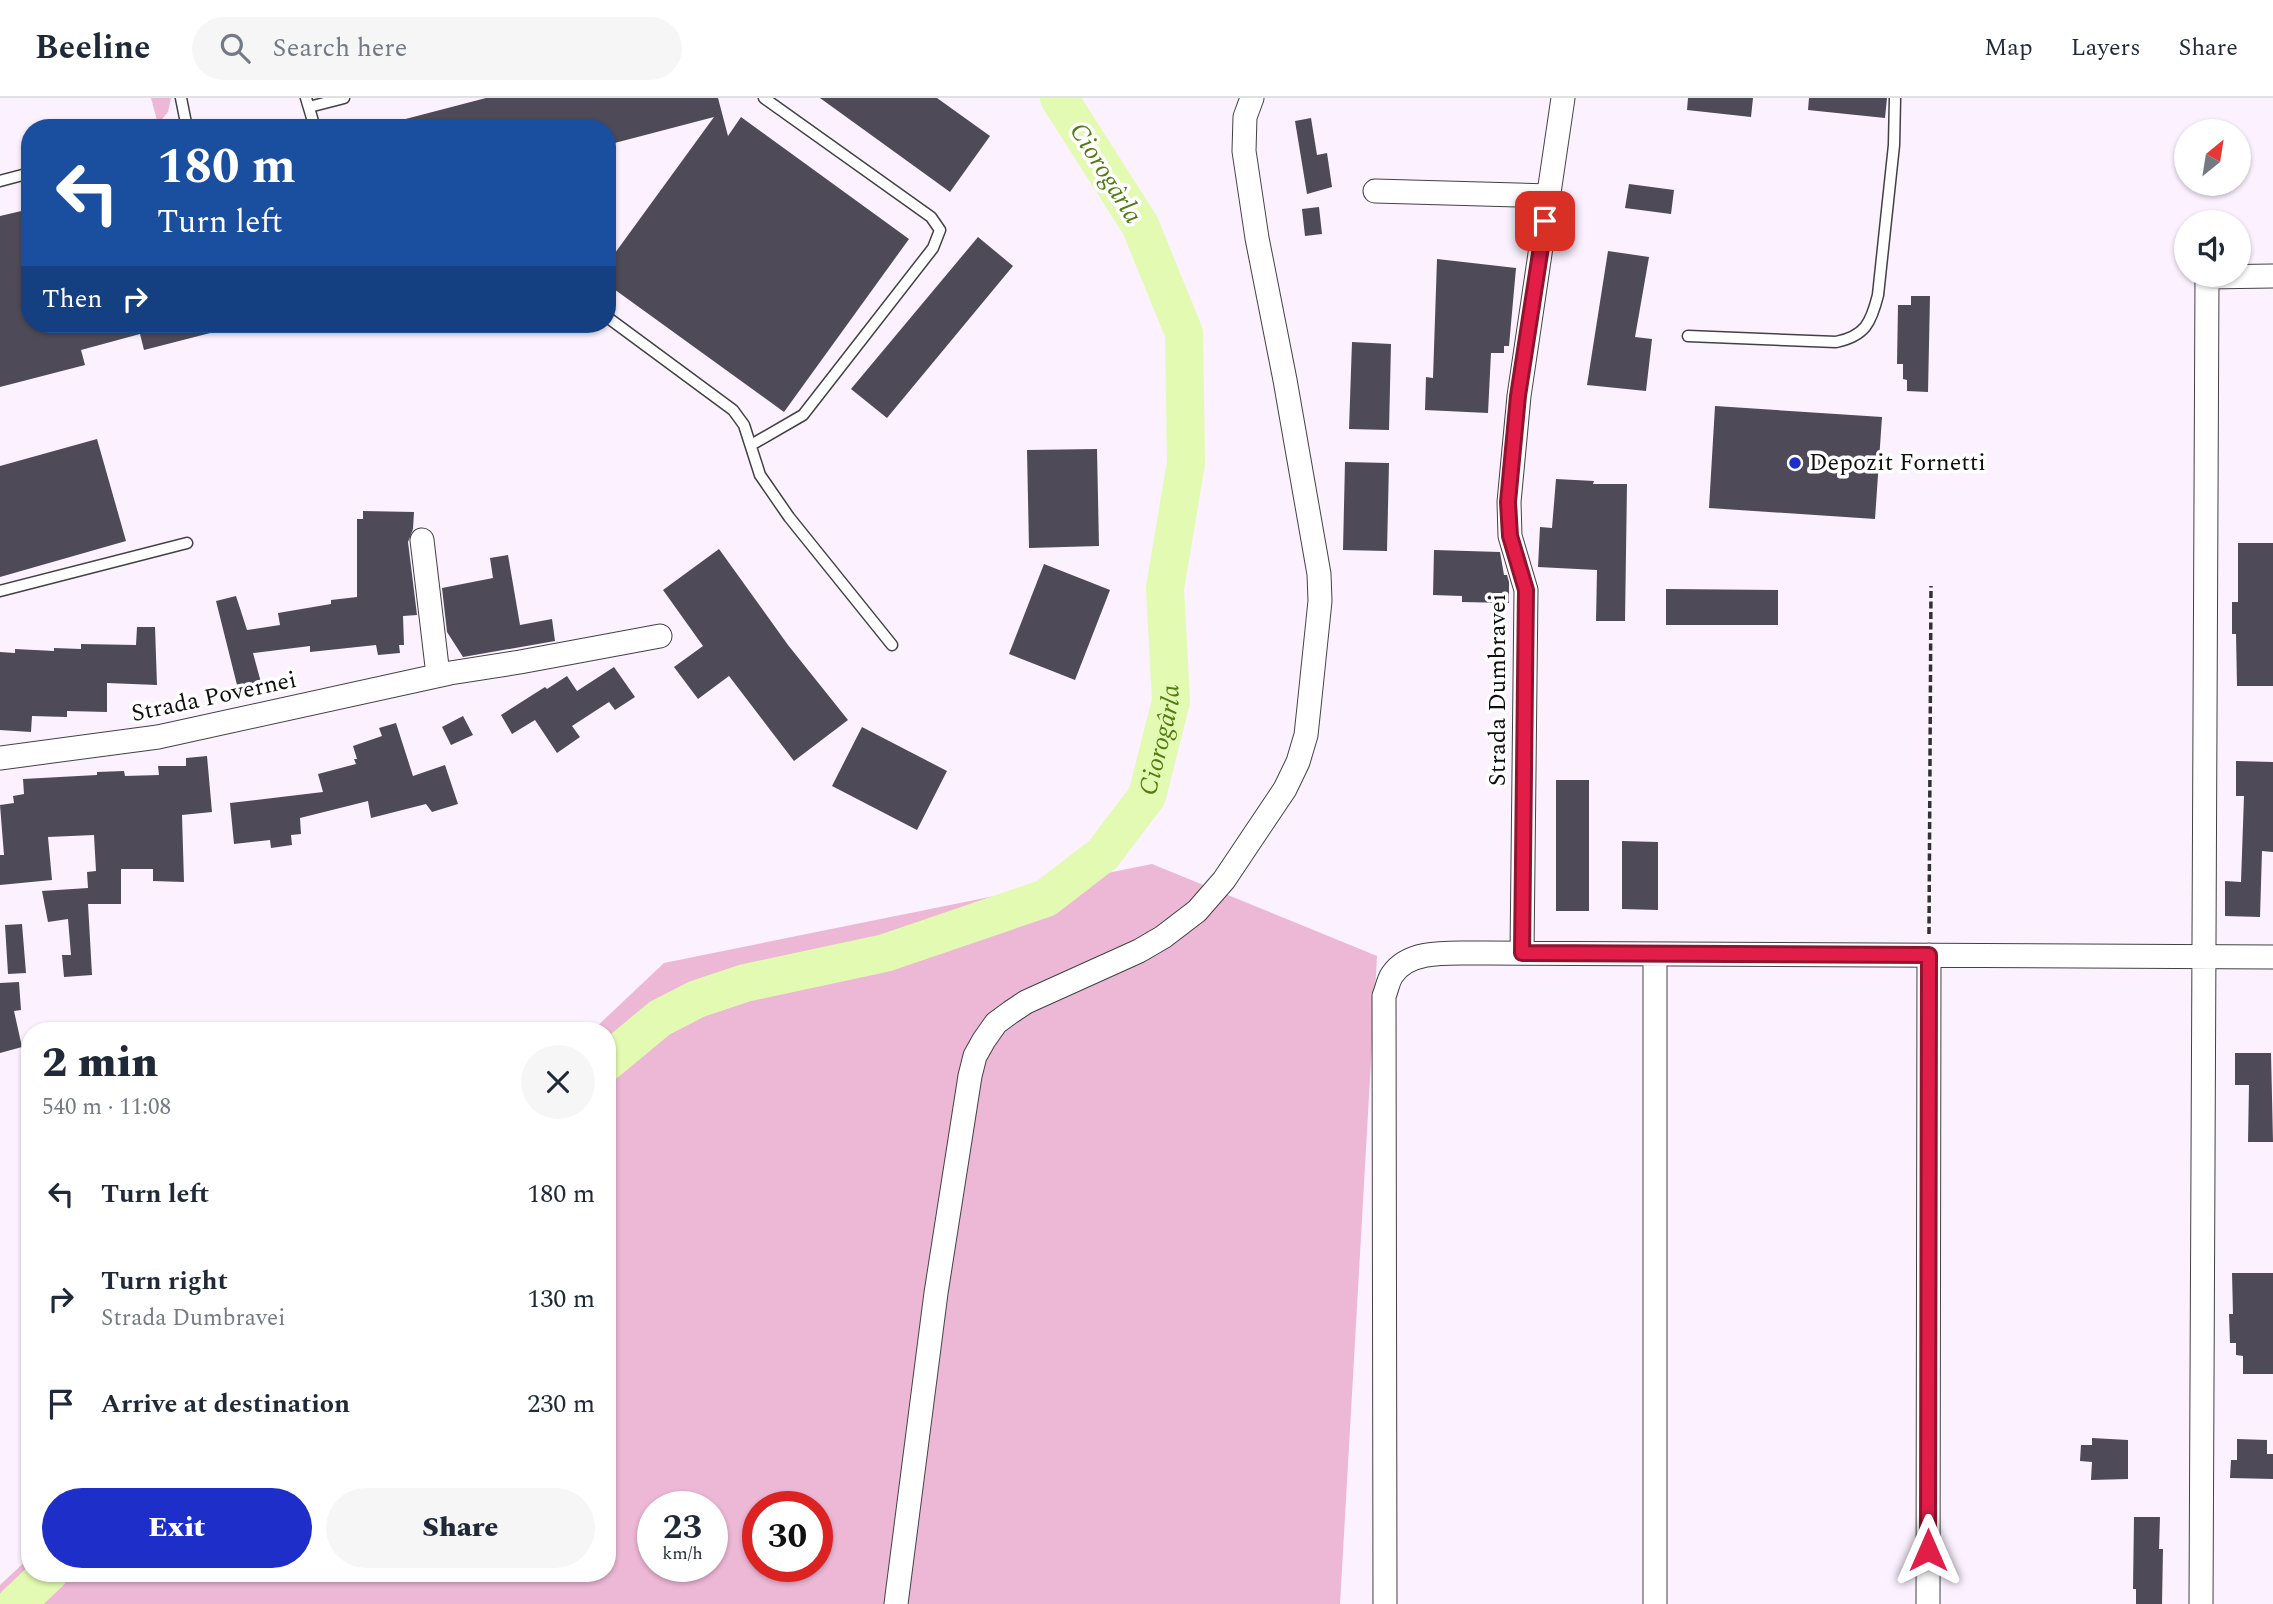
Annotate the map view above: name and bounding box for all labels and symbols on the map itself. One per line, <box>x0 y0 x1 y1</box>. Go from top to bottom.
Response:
water label: Ciorogârla <box>1059 115 1153 231</box>
north arrow <box>2174 119 2250 196</box>
pin <box>1515 191 1575 251</box>
place label: Depozit Fornetti <box>1809 445 1986 481</box>
marker: Depozit Fornetti <box>1787 455 1803 471</box>
street label: Strada Dumbravei <box>1480 594 1516 786</box>
street label: Strada Povernei <box>128 662 300 732</box>
water label: Ciorogârla <box>1128 684 1191 800</box>
speed limit sign: 30 <box>742 1491 833 1582</box>
position arrow <box>1891 1513 1965 1587</box>

